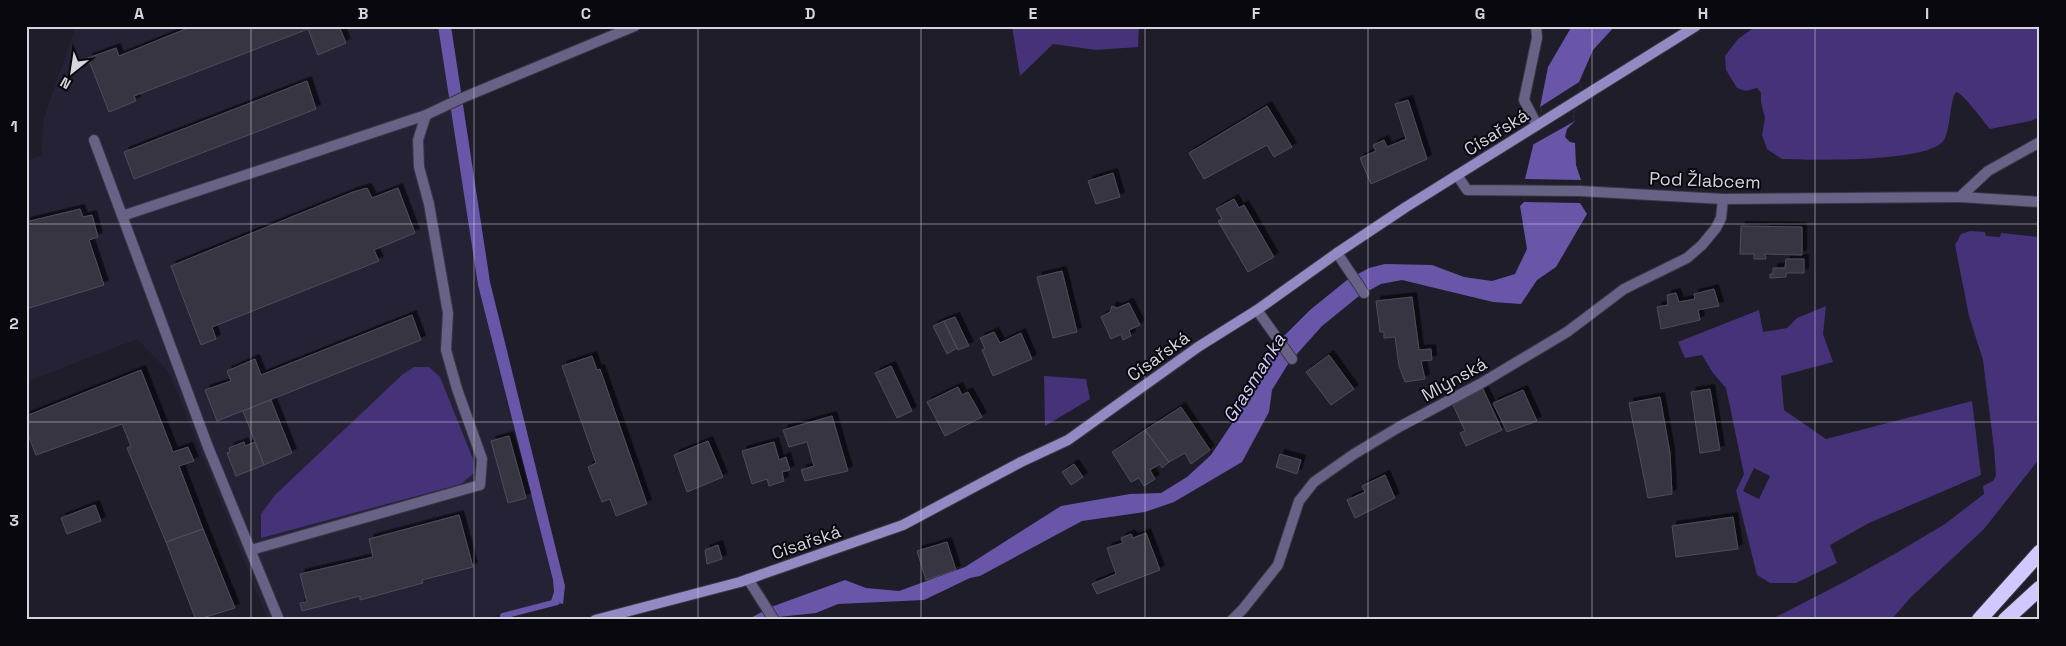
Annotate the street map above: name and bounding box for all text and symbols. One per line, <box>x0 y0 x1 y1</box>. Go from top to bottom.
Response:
text: A <box>134 3 144 24</box>
text: B <box>358 3 368 24</box>
text: C <box>581 3 591 24</box>
text: D <box>805 3 815 24</box>
text: E <box>1029 3 1038 24</box>
text: F <box>1252 3 1261 24</box>
text: G <box>1475 3 1485 24</box>
text: H <box>1698 3 1708 24</box>
text: I <box>1925 3 1929 24</box>
north arrow <box>48 48 98 98</box>
text: N <box>57 73 74 93</box>
street label: Císařská <box>1460 103 1532 161</box>
text: 1 <box>10 116 18 137</box>
street label: Pod Žlabcem <box>1649 167 1761 193</box>
text: 2 <box>9 313 19 334</box>
street label: Císařská <box>1122 326 1194 386</box>
water label: Grasmanka <box>1217 329 1291 427</box>
street label: Mlýnská <box>1417 352 1491 406</box>
text: 3 <box>9 510 19 531</box>
street label: Císařská <box>768 519 844 565</box>

